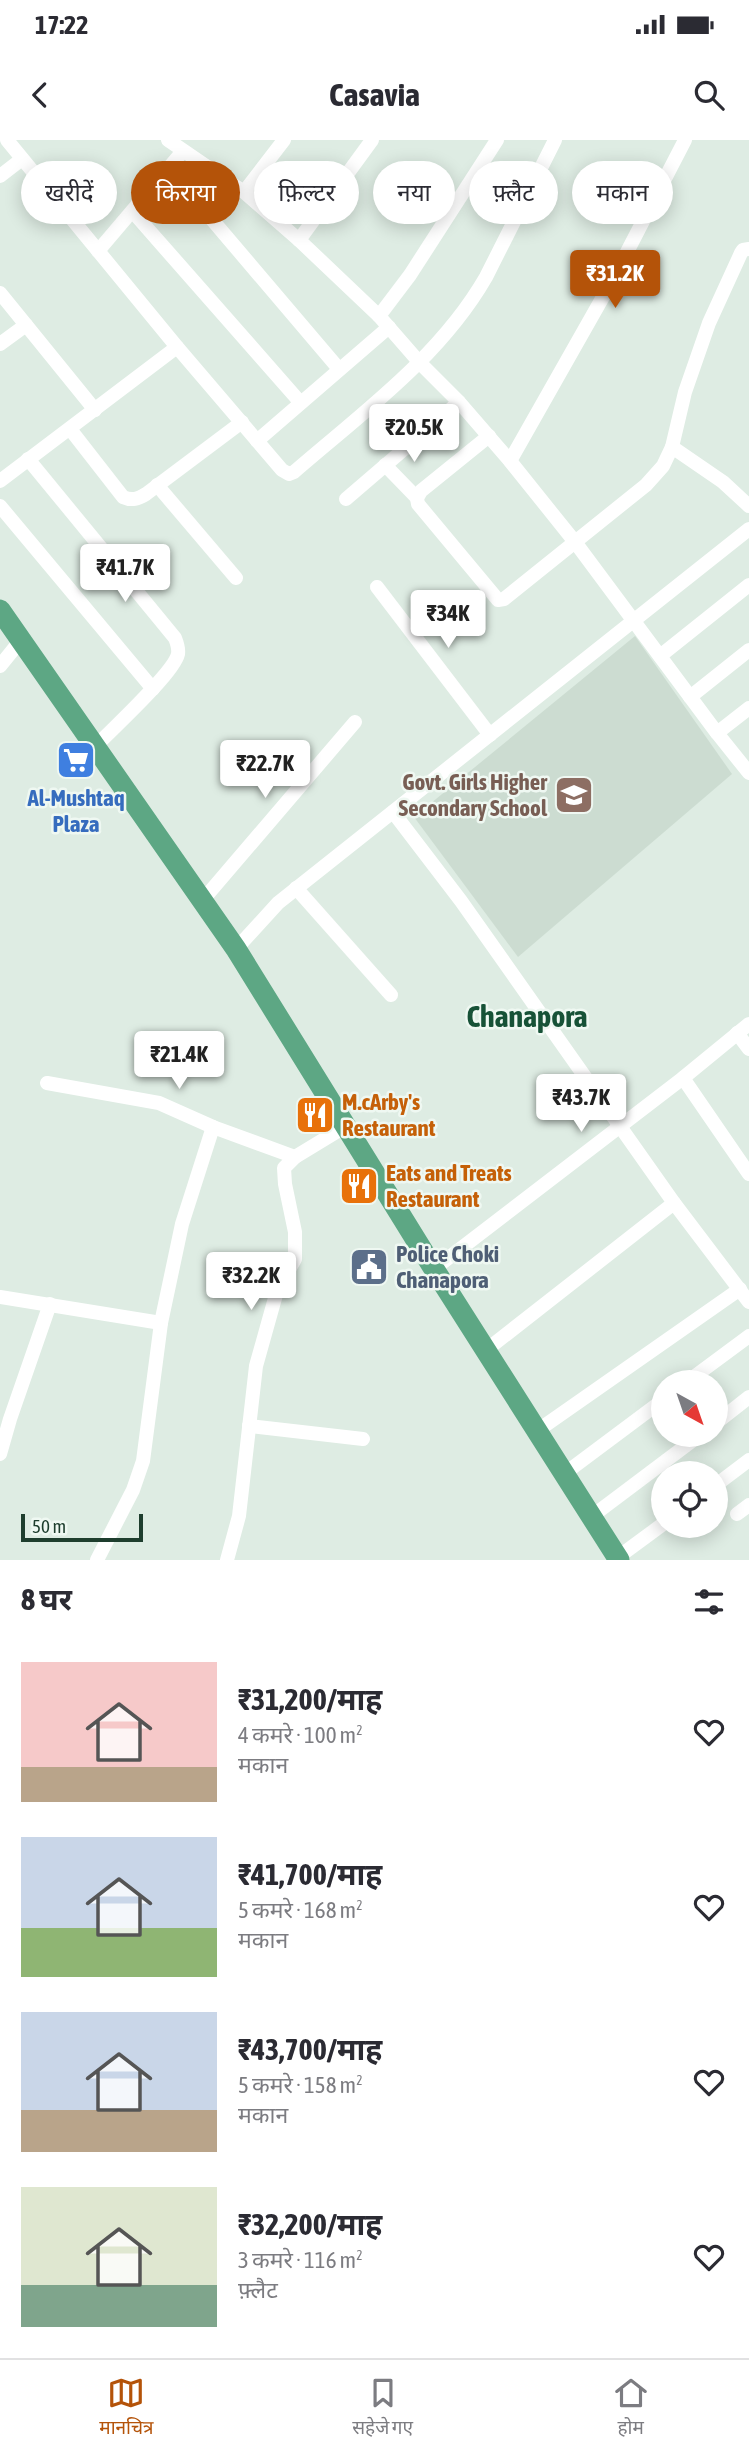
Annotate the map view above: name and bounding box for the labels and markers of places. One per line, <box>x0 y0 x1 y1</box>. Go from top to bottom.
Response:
pin: ₹31.2K <box>558 250 672 310</box>
pin: ₹20.5K <box>357 404 471 464</box>
pin: ₹41.7K <box>68 545 182 604</box>
pin: ₹34K <box>407 590 489 650</box>
supermarket icon: Al-Mushtaq Plaza <box>55 739 97 781</box>
pin: ₹22.7K <box>208 740 322 800</box>
place label: Govt. Girls Higher Secondary School <box>398 769 548 821</box>
school or university icon: Govt. Girls Higher Secondary School <box>553 774 595 816</box>
place label: Al-Mushtaq Plaza <box>26 785 125 837</box>
pin: ₹21.4K <box>122 1032 236 1091</box>
pin: ₹43.7K <box>524 1074 638 1134</box>
place label: M.cArby's Restaurant <box>342 1089 436 1141</box>
restaurant icon: M.cArby's Restaurant <box>294 1094 336 1136</box>
place label: Eats and Treats Restaurant <box>386 1160 512 1212</box>
restaurant icon: Eats and Treats Restaurant <box>338 1165 380 1207</box>
place label: Police Choki Chanapora <box>396 1241 499 1293</box>
public building icon: Police Choki Chanapora <box>348 1246 390 1288</box>
pin: ₹32.2K <box>194 1252 308 1312</box>

